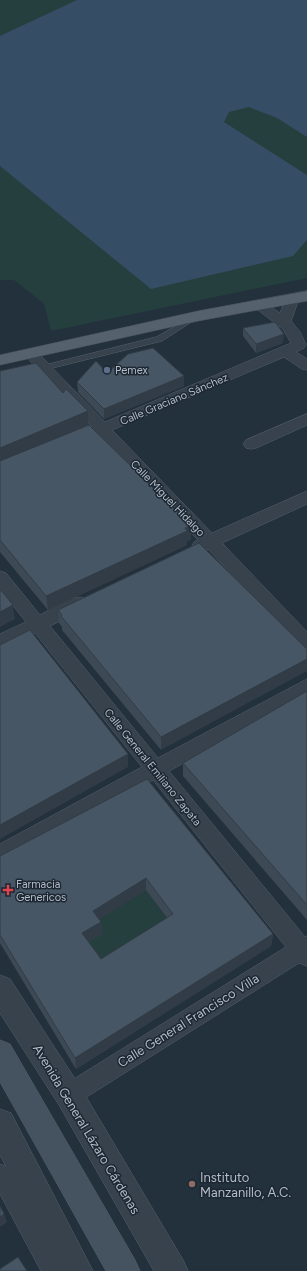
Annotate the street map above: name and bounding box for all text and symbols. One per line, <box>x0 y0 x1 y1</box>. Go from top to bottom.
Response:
place label: Pemex <box>115 364 149 377</box>
marker: Pemex <box>102 365 112 375</box>
street label: Calle Graciano Sánchez <box>118 371 230 428</box>
street label: Calle Miguel Hidalgo <box>128 458 207 539</box>
street label: Calle General Emiliano Zapata <box>101 706 204 828</box>
place label: Farmacia Genericos <box>16 878 66 904</box>
marker: Farmacia Genericos <box>3 885 13 895</box>
street label: Calle General Francisco Villa <box>115 971 262 1070</box>
street label: Avenida General Lázaro Cárdenas <box>30 1042 143 1217</box>
place label: Instituto Manzanillo, A.C. <box>200 1170 291 1200</box>
marker: Instituto Manzanillo, A.C. <box>187 1179 197 1189</box>

